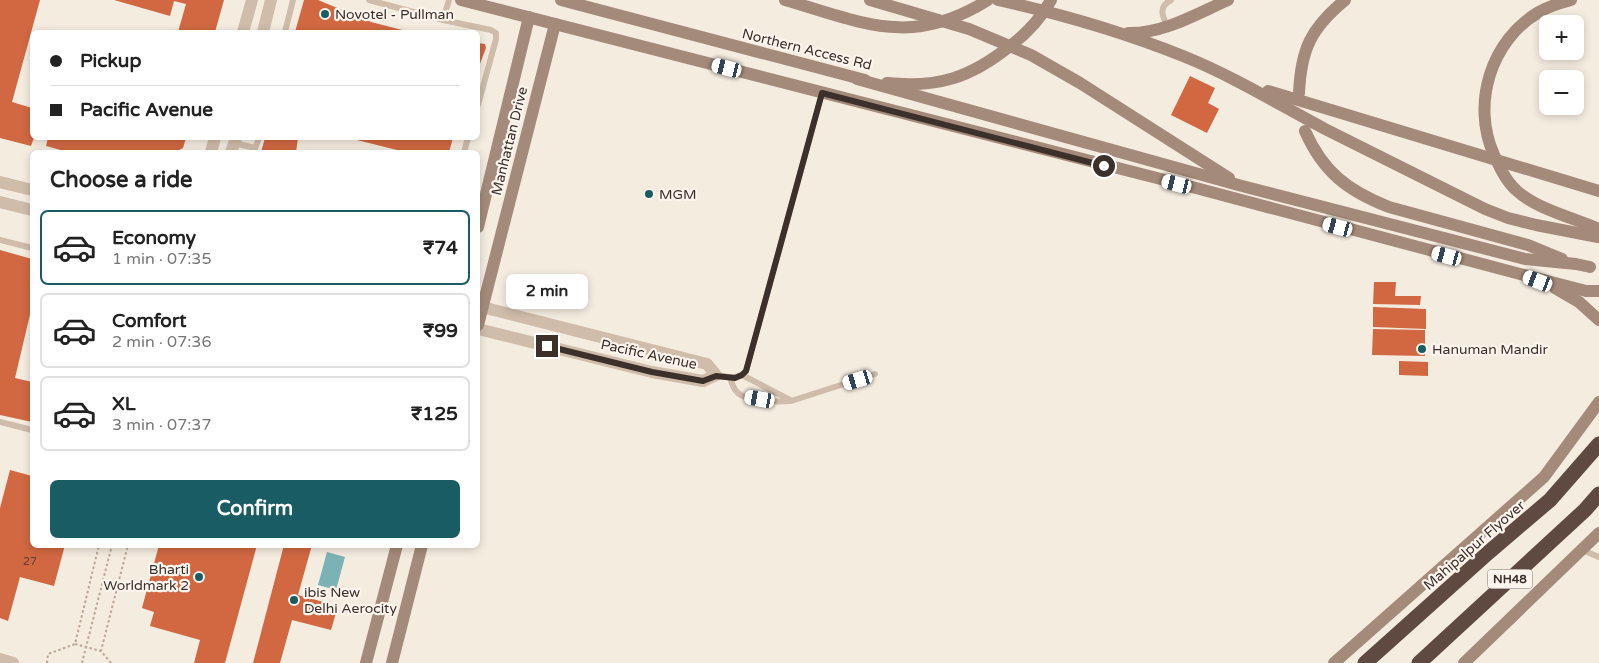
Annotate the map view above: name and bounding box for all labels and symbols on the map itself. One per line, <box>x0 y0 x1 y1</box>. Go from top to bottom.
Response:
place label: Novotel - Pullman <box>335 6 454 23</box>
marker: Novotel - Pullman <box>319 8 331 20</box>
street label: Northern Access Rd <box>740 25 874 74</box>
car <box>710 57 743 79</box>
street label: Manhattan Drive <box>488 85 531 197</box>
route start <box>1093 155 1115 177</box>
car <box>1160 173 1193 195</box>
place label: MGM <box>659 186 697 203</box>
marker: MGM <box>643 188 655 200</box>
car <box>1321 216 1354 238</box>
car <box>1430 245 1463 267</box>
car <box>1521 269 1554 293</box>
callout: 2 min <box>506 274 588 308</box>
route end <box>536 335 558 357</box>
street label: Pacific Avenue <box>599 336 699 373</box>
place label: Hanuman Mandir <box>1432 341 1549 358</box>
marker: Hanuman Mandir <box>1416 343 1428 355</box>
car <box>841 368 874 392</box>
car <box>743 389 776 409</box>
street label: Mahipalpur Flyover <box>1420 496 1529 594</box>
house number: 27 <box>23 555 37 568</box>
place label: Bharti Worldmark 2 <box>103 561 189 594</box>
road number: NH48 <box>1488 570 1532 588</box>
marker: Bharti Worldmark 2 <box>193 571 205 583</box>
place label: ibis New Delhi Aerocity <box>304 584 397 617</box>
marker: ibis New Delhi Aerocity <box>288 594 300 606</box>

